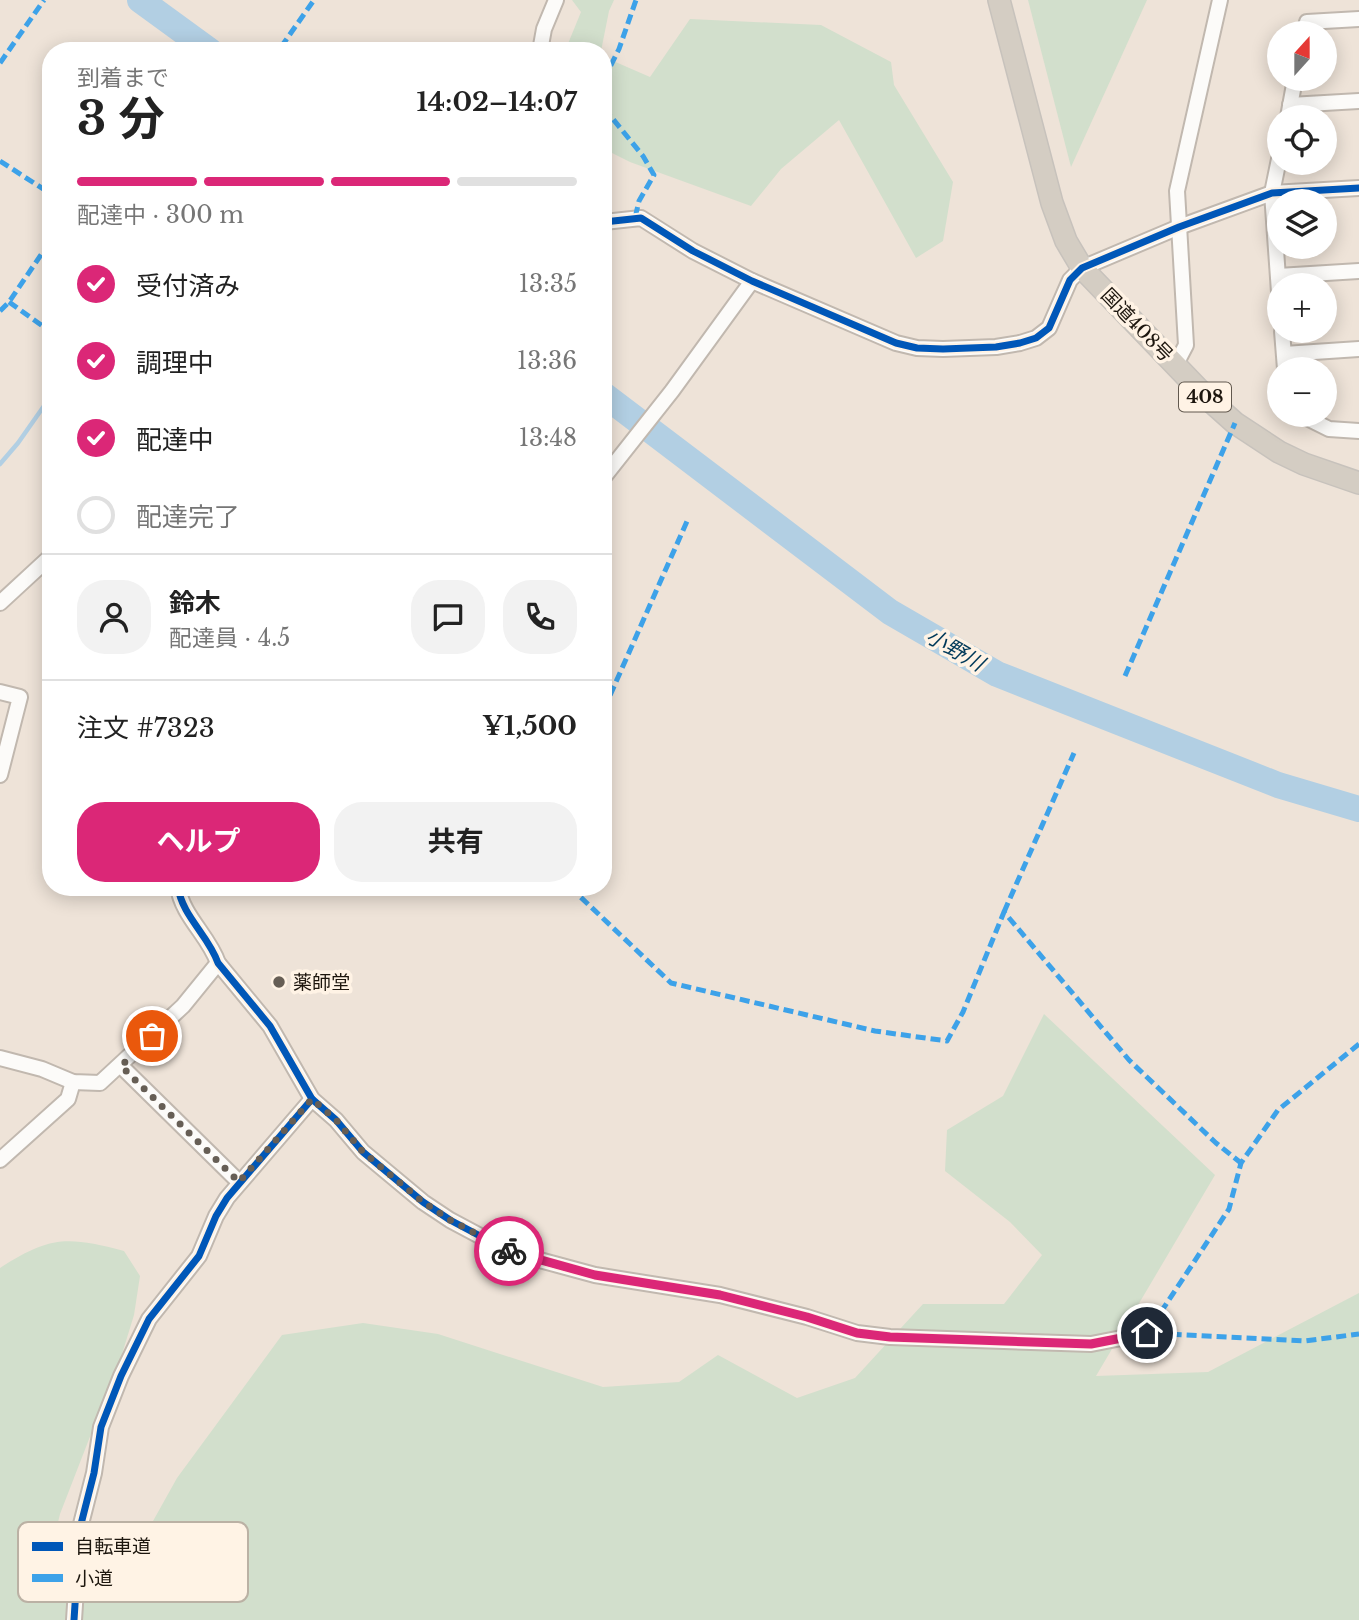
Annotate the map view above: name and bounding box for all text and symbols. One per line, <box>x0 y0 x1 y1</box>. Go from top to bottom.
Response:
north arrow <box>1267 21 1337 91</box>
map controls <box>1267 21 1337 427</box>
text: 到着まで <box>77 64 169 92</box>
text: 14:02–14:07 <box>416 86 577 118</box>
text: 3 分 <box>77 90 165 147</box>
button: locate <box>1267 105 1337 175</box>
button: layers <box>1267 189 1337 259</box>
text: 配達中 · 300 m <box>77 201 244 229</box>
icon: check <box>77 265 115 303</box>
text: 受付済み <box>136 270 240 302</box>
text: 13:35 <box>519 270 577 298</box>
button: + <box>1267 273 1337 343</box>
street label: 国道408号 <box>1096 283 1178 367</box>
icon: check <box>77 342 115 380</box>
text: 調理中 <box>136 347 214 379</box>
text: 13:36 <box>517 347 577 375</box>
button: − <box>1267 357 1337 427</box>
road number: 408 <box>1179 382 1231 412</box>
icon: check <box>77 419 115 457</box>
text: 配達中 <box>136 424 214 456</box>
text: 13:48 <box>519 424 577 452</box>
text: 配達完了 <box>136 501 240 533</box>
button: person <box>77 580 151 654</box>
button: chat <box>411 580 485 654</box>
button: phone <box>503 580 577 654</box>
text: 鈴木 <box>169 587 221 619</box>
water label: 小野川 <box>921 623 991 678</box>
text: 配達員 · 4.5 <box>169 624 290 652</box>
text: ¥1,500 <box>482 710 577 742</box>
text: 注文 #7323 <box>77 712 215 744</box>
button: ヘルプ <box>77 802 320 882</box>
button: 共有 <box>334 802 577 882</box>
place label: 薬師堂 <box>293 971 350 994</box>
marker: 薬師堂 <box>271 974 287 990</box>
pin <box>122 1006 182 1066</box>
icon: bag <box>133 1017 171 1055</box>
courier <box>474 1216 544 1286</box>
icon: bike <box>490 1232 528 1270</box>
pin <box>1117 1303 1177 1363</box>
icon: home <box>1128 1314 1166 1352</box>
legend <box>18 1522 248 1602</box>
text: 自転車道 <box>75 1535 151 1558</box>
text: 小道 <box>75 1567 113 1590</box>

